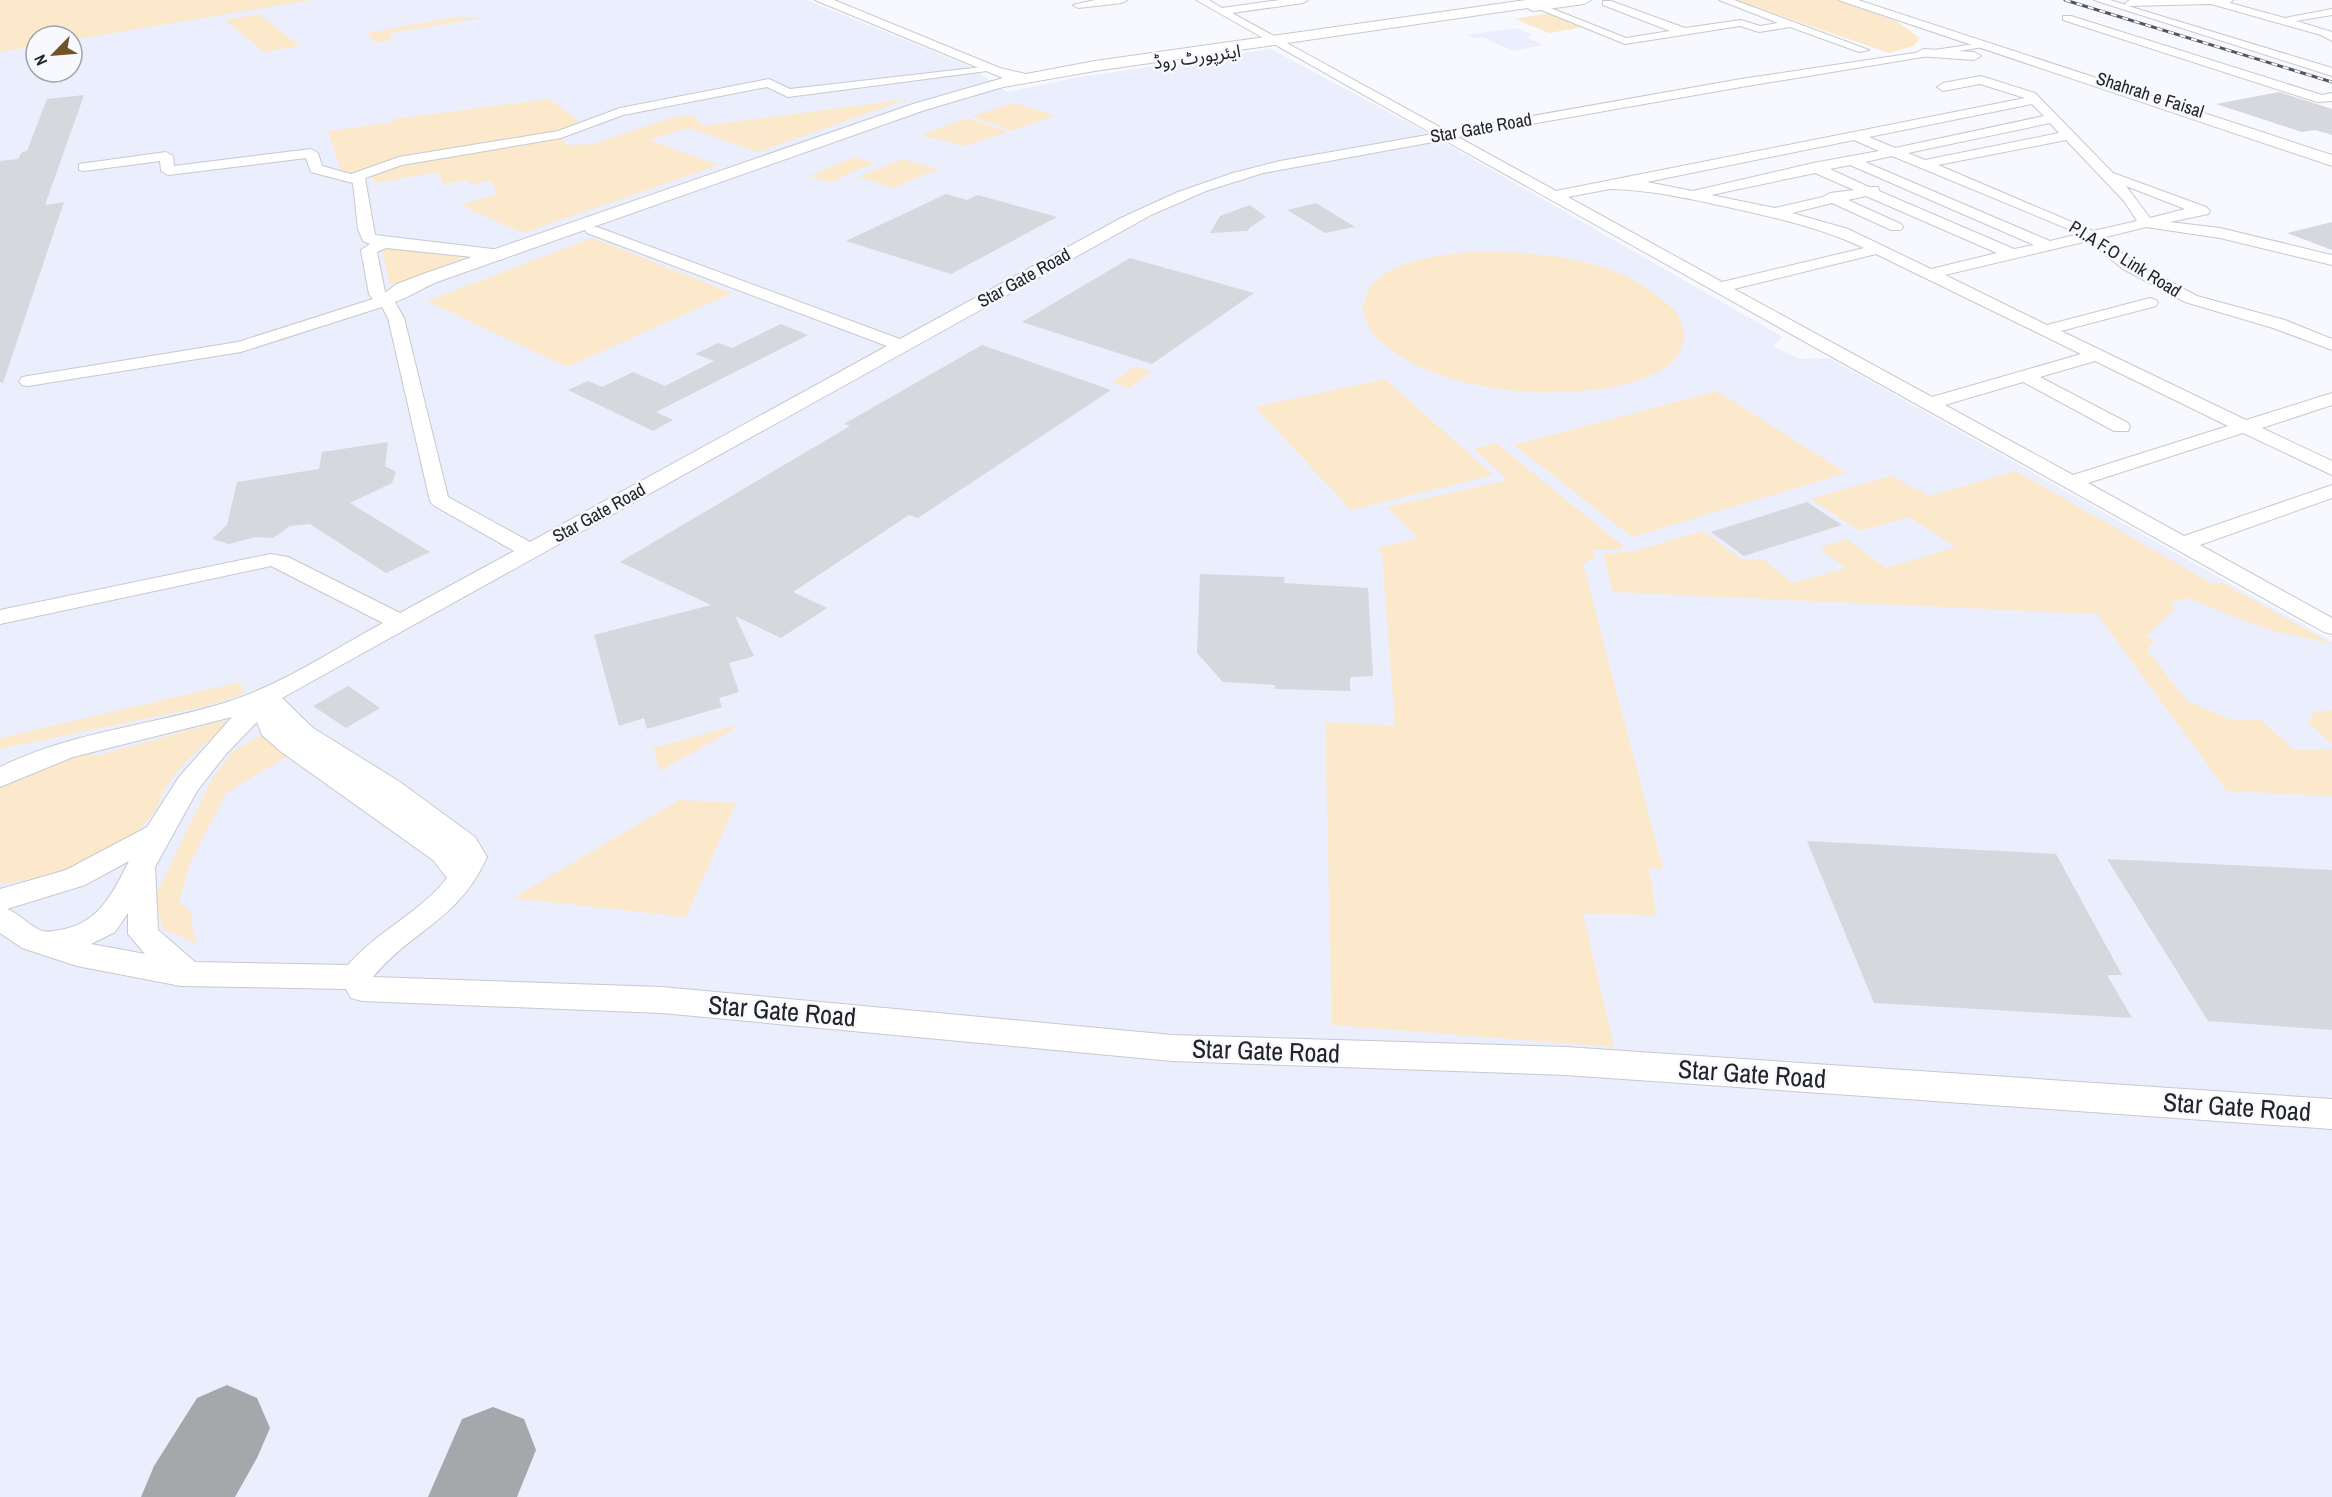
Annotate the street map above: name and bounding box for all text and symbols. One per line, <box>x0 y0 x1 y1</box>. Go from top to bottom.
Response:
north arrow <box>24 24 84 84</box>
street label: ایئرپورٹ روڈ <box>1152 38 1242 75</box>
text: N <box>28 51 52 69</box>
street label: Shahrah e Faisal <box>2093 65 2207 124</box>
street label: Star Gate Road <box>1428 106 1534 149</box>
street label: P.I.A F.O Link Road <box>2064 214 2186 303</box>
street label: Star Gate Road <box>973 242 1075 313</box>
street label: Star Gate Road <box>548 477 650 548</box>
street label: Star Gate Road <box>707 987 857 1034</box>
street label: Star Gate Road <box>1191 1030 1341 1071</box>
street label: Star Gate Road <box>1677 1051 1827 1096</box>
street label: Star Gate Road <box>2162 1084 2312 1129</box>

